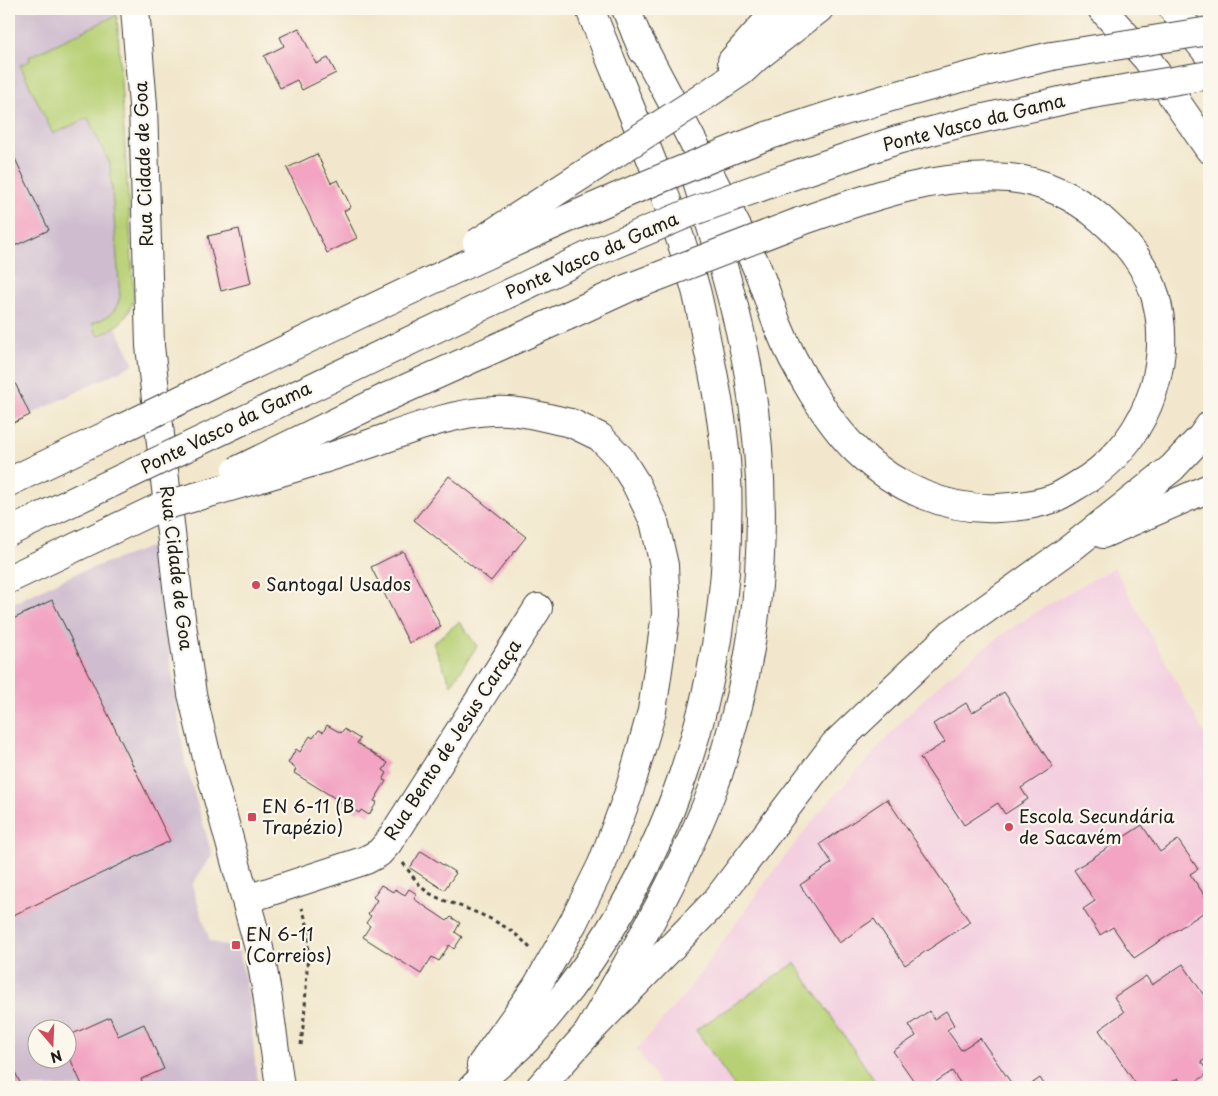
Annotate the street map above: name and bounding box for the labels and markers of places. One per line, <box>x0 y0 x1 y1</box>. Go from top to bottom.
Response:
place label: Santogal Usados <box>266 570 411 597</box>
marker: Santogal Usados <box>250 579 262 591</box>
place label: EN 6-11 (B Trapézio) <box>262 792 354 840</box>
place label: Escola Secundária de Sacavém <box>1019 802 1175 850</box>
marker: EN 6-11 (B Trapézio) <box>246 811 258 823</box>
marker: Escola Secundária de Sacavém <box>1003 821 1015 833</box>
place label: EN 6-11 (Correios) <box>246 920 332 968</box>
marker: EN 6-11 (Correios) <box>230 939 242 951</box>

